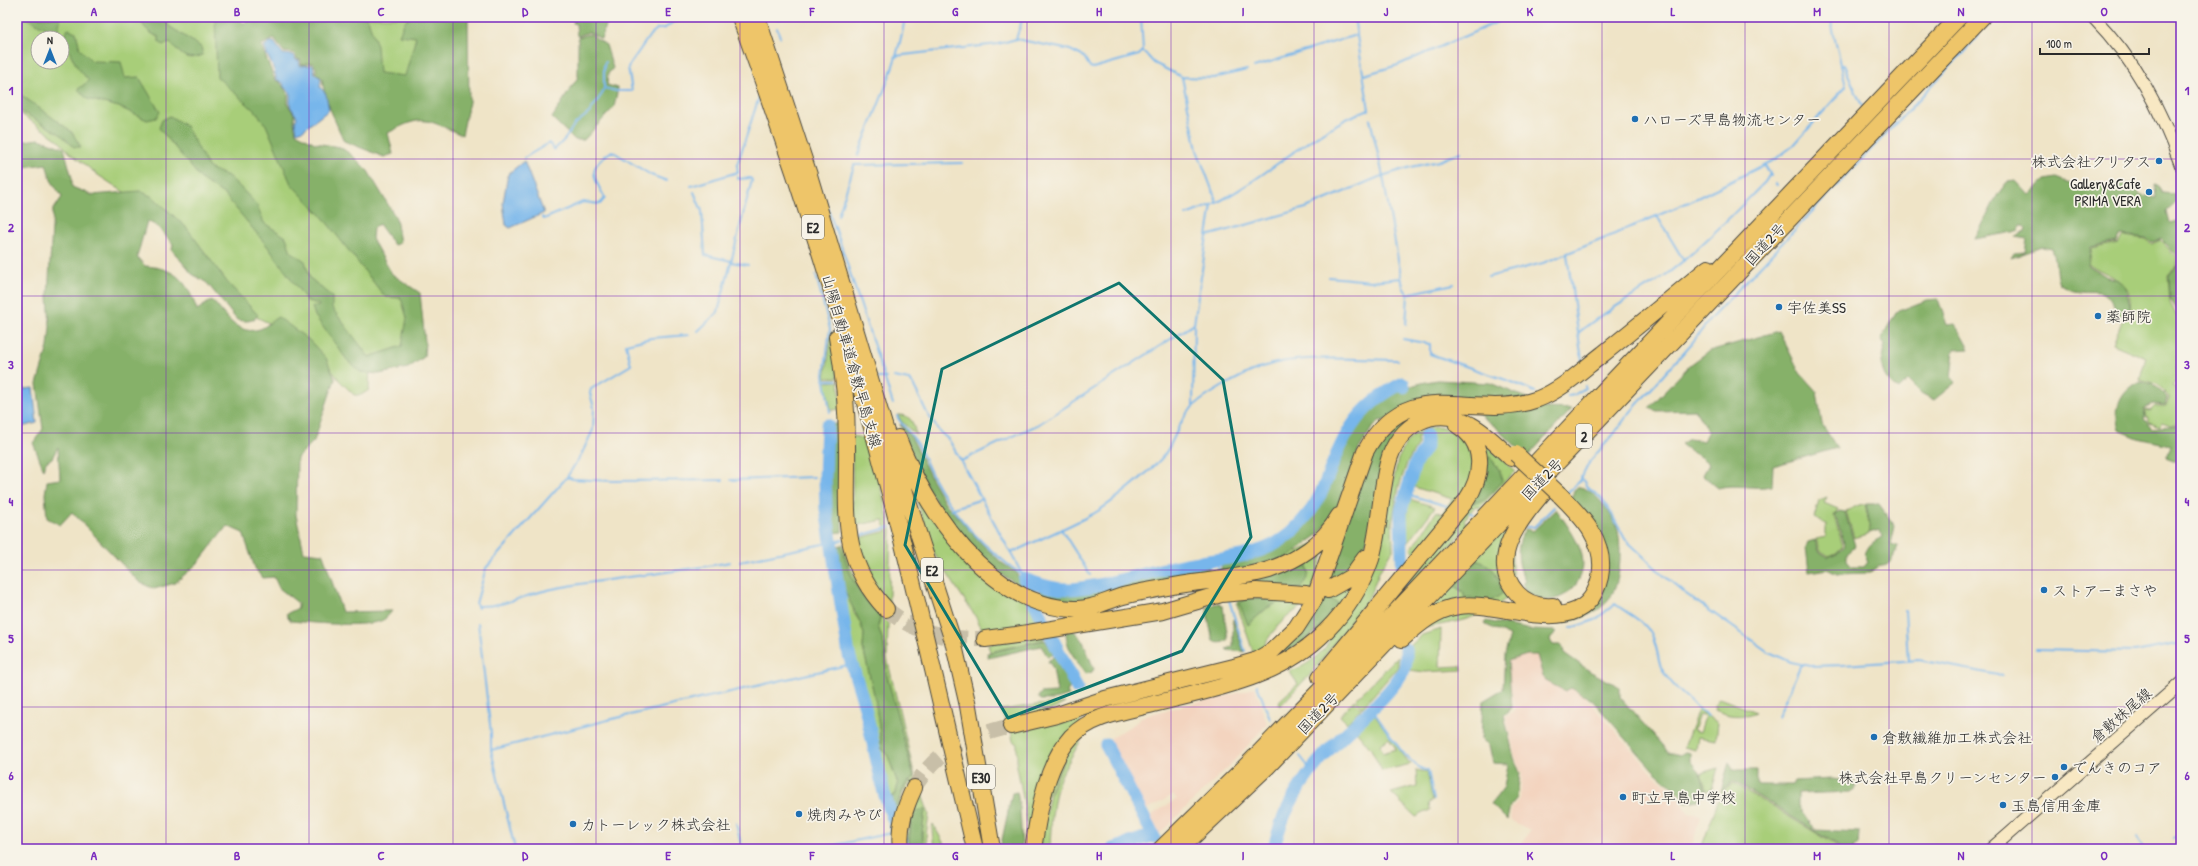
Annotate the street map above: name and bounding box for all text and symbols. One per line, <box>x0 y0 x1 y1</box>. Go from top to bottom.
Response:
text: A <box>91 2 98 20</box>
text: B <box>234 2 241 20</box>
text: C <box>377 2 385 20</box>
text: D <box>522 2 529 20</box>
text: E <box>665 2 671 20</box>
text: F <box>809 2 816 20</box>
text: G <box>952 2 959 20</box>
text: H <box>1096 2 1102 20</box>
text: I <box>1241 2 1245 20</box>
text: J <box>1384 2 1389 20</box>
text: K <box>1527 2 1534 20</box>
text: L <box>1671 2 1676 20</box>
text: M <box>1813 2 1821 20</box>
text: N <box>1958 2 1965 20</box>
text: O <box>2100 2 2108 20</box>
north arrow <box>30 30 70 70</box>
scale bar <box>2040 30 2149 56</box>
text: N <box>47 33 53 47</box>
text: 100 m <box>2046 35 2072 52</box>
text: 1 <box>9 81 14 99</box>
text: 1 <box>2185 81 2190 99</box>
place label: ハローズ早島物流センター <box>1643 109 1821 130</box>
marker: ハローズ早島物流センター <box>1630 114 1640 124</box>
place label: 株式会社クリタス <box>2031 151 2151 172</box>
marker: 株式会社クリタス <box>2154 156 2164 166</box>
place label: Gallery&Cafe PRIMA VERA <box>2070 173 2142 211</box>
marker: Gallery&Cafe PRIMA VERA <box>2144 187 2154 197</box>
road number: E2 <box>802 215 824 239</box>
text: 2 <box>8 218 15 236</box>
street label: 国道2号 <box>1740 218 1790 270</box>
text: 2 <box>2184 218 2191 236</box>
street label: 山陽自動車道倉敷早島支線 <box>817 272 887 450</box>
place label: 宇佐美SS <box>1787 297 1846 318</box>
marker: 宇佐美SS <box>1774 302 1784 312</box>
place label: 薬師院 <box>2106 306 2151 327</box>
marker: 薬師院 <box>2093 311 2103 321</box>
text: 3 <box>8 355 14 373</box>
text: 3 <box>2184 355 2190 373</box>
road number: 2 <box>1576 424 1592 448</box>
street label: 国道2号 <box>1516 453 1568 505</box>
text: 4 <box>9 492 14 510</box>
text: 4 <box>2185 492 2190 510</box>
road number: E2 <box>921 558 943 582</box>
place label: ストアーまさや <box>2052 580 2158 601</box>
marker: ストアーまさや <box>2039 585 2049 595</box>
text: 5 <box>8 629 14 647</box>
text: 5 <box>2184 629 2190 647</box>
street label: 倉敷妹尾線 <box>2086 682 2156 748</box>
street label: 国道2号 <box>1292 687 1344 739</box>
place label: 倉敷繊維加工株式会社 <box>1882 727 2032 748</box>
marker: 倉敷繊維加工株式会社 <box>1869 732 1879 742</box>
place label: でんきのコア <box>2072 757 2162 778</box>
marker: でんきのコア <box>2059 762 2069 772</box>
road number: E30 <box>967 765 995 789</box>
text: 6 <box>8 766 14 784</box>
text: 6 <box>2184 766 2190 784</box>
place label: 株式会社早島クリーンセンター <box>1838 767 2047 788</box>
marker: 株式会社早島クリーンセンター <box>2050 772 2060 782</box>
place label: 町立早島中学校 <box>1631 787 1736 808</box>
marker: 町立早島中学校 <box>1618 792 1628 802</box>
place label: 玉島信用金庫 <box>2011 795 2101 816</box>
marker: 玉島信用金庫 <box>1998 800 2008 810</box>
place label: 焼肉みやび <box>807 804 882 825</box>
marker: 焼肉みやび <box>794 809 804 819</box>
place label: カトーレック株式会社 <box>581 814 730 835</box>
marker: カトーレック株式会社 <box>568 819 578 829</box>
text: A <box>91 846 98 864</box>
text: B <box>234 846 241 864</box>
text: C <box>377 846 385 864</box>
text: D <box>522 846 529 864</box>
text: E <box>665 846 671 864</box>
text: F <box>809 846 816 864</box>
text: G <box>952 846 959 864</box>
text: H <box>1096 846 1102 864</box>
text: I <box>1241 846 1245 864</box>
text: J <box>1384 846 1389 864</box>
text: K <box>1527 846 1534 864</box>
text: L <box>1671 846 1676 864</box>
text: M <box>1813 846 1821 864</box>
text: N <box>1958 846 1965 864</box>
text: O <box>2100 846 2108 864</box>

